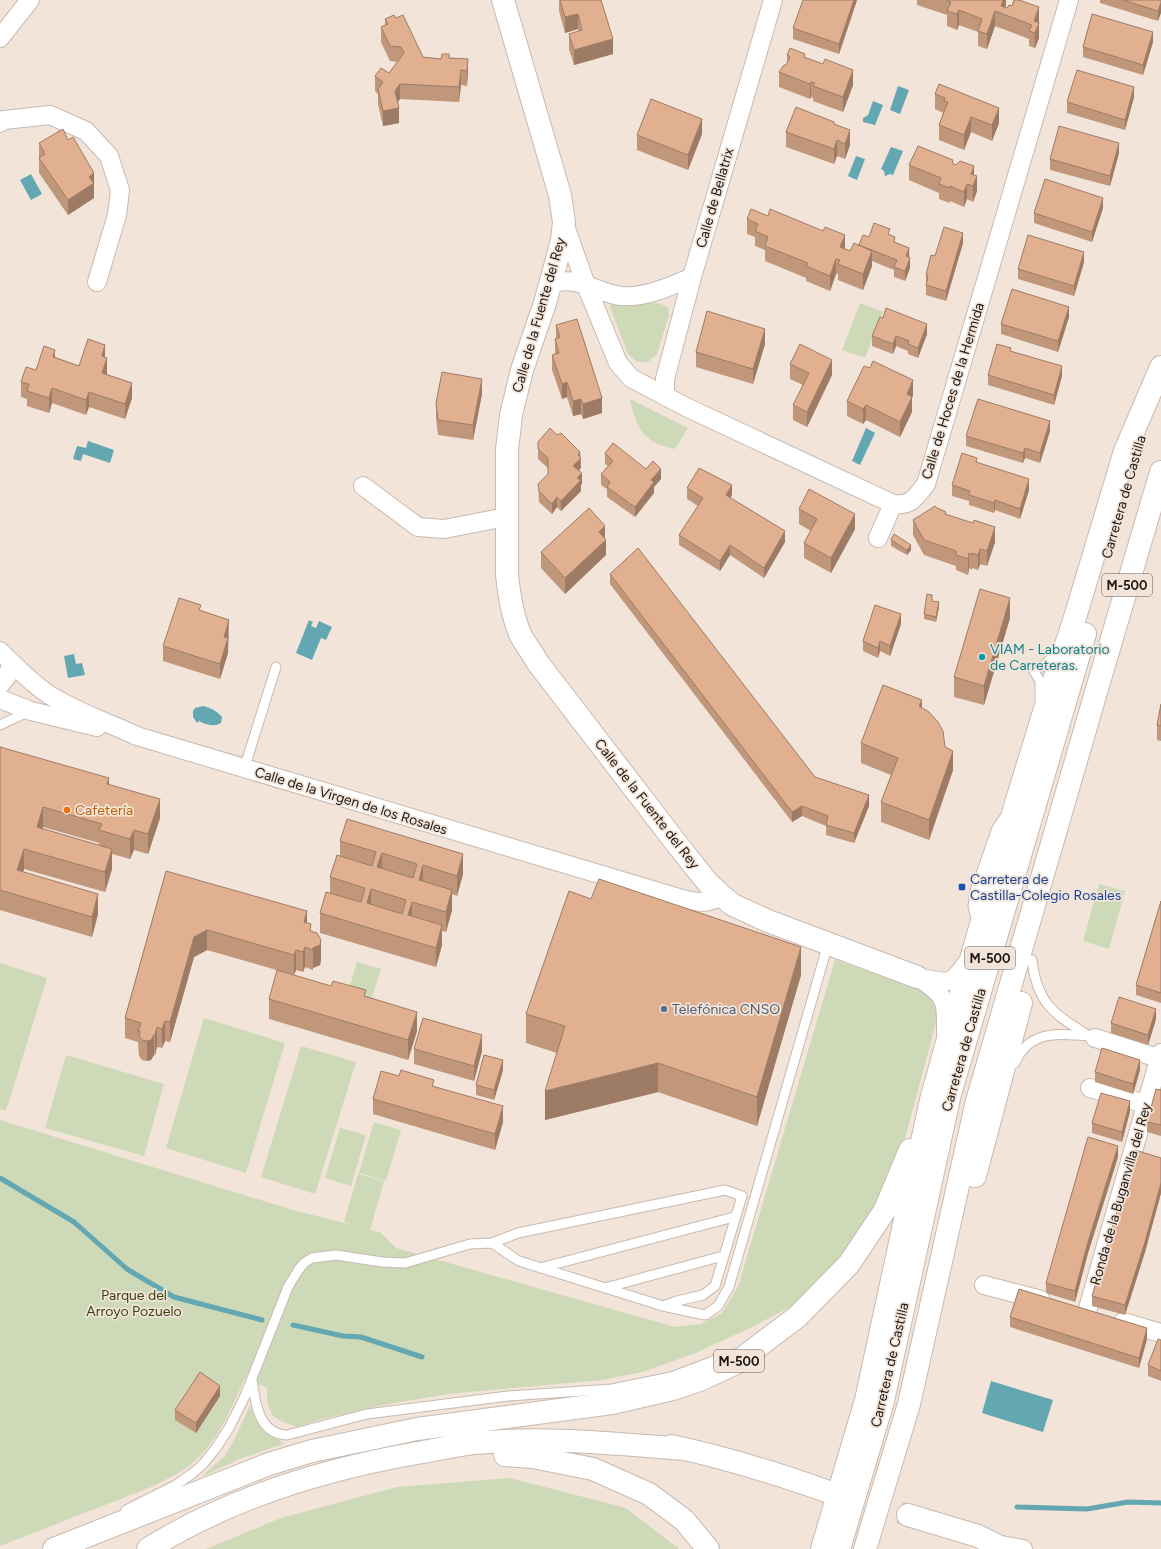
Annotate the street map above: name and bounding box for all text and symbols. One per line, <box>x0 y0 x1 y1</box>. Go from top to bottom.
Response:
street label: Calle de Bellatrix <box>693 146 737 250</box>
street label: Calle de la Fuente del Rey <box>509 235 569 395</box>
street label: Calle de Hoces de la Hermida <box>918 301 988 481</box>
street label: Carretera de Castilla <box>1098 433 1150 561</box>
road number: M-500 <box>1102 574 1152 596</box>
place label: VIAM - Laboratorio de Carreteras. <box>990 641 1110 674</box>
marker: VIAM - Laboratorio de Carreteras. <box>977 652 987 662</box>
street label: Calle de la Fuente del Rey <box>591 736 704 873</box>
street label: Calle de la Virgen de los Rosales <box>253 764 449 838</box>
place label: Cafetería <box>75 802 133 819</box>
marker: Cafetería <box>62 805 72 815</box>
place label: Carretera de Castilla-Colegio Rosales <box>970 871 1121 904</box>
marker: Carretera de Castilla-Colegio Rosales <box>957 882 967 892</box>
road number: M-500 <box>965 947 1015 969</box>
street label: Carretera de Castilla <box>938 986 990 1114</box>
place label: Telefónica CNSO <box>672 1001 780 1018</box>
marker: Telefónica CNSO <box>659 1004 669 1014</box>
street label: Ronda de la Buganvilla del Rey <box>1087 1100 1155 1287</box>
park label: Parque del Arroyo Pozuelo <box>86 1287 182 1320</box>
street label: Carretera de Castilla <box>867 1301 913 1429</box>
road number: M-500 <box>714 1350 764 1372</box>

